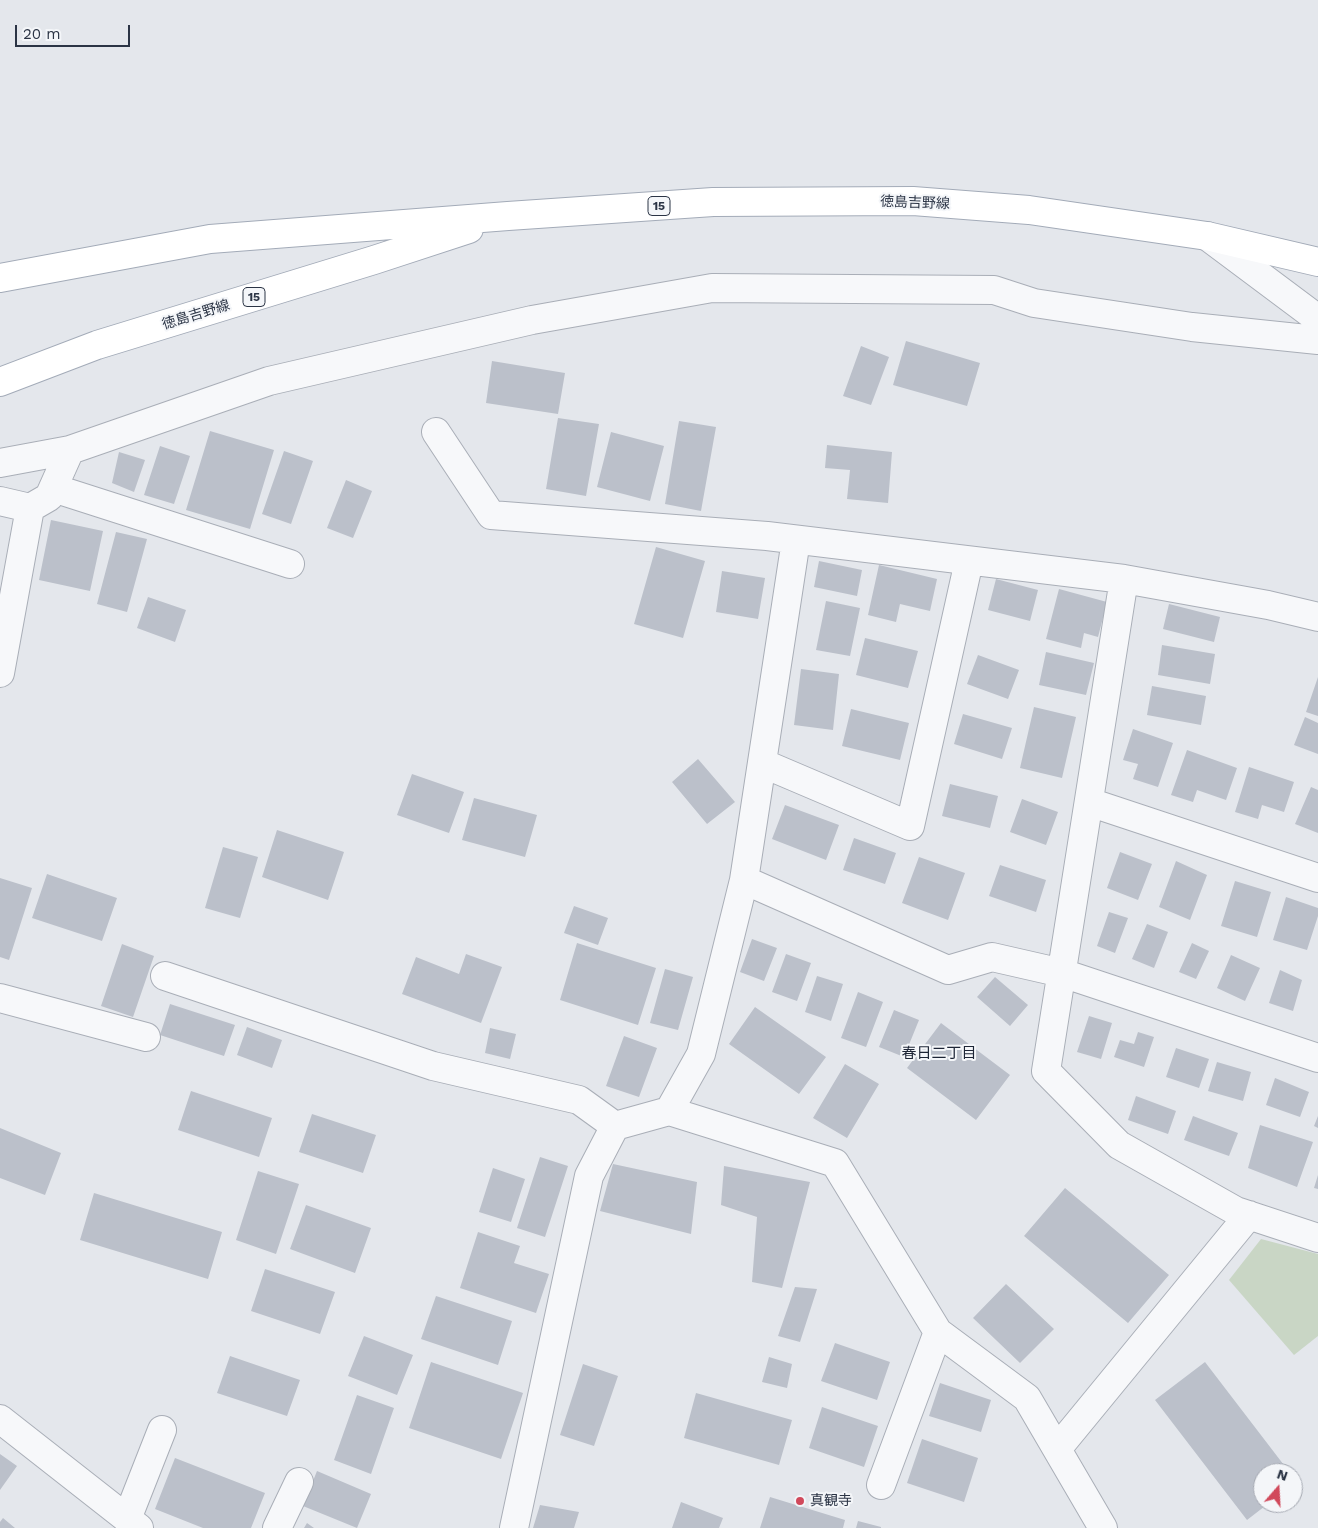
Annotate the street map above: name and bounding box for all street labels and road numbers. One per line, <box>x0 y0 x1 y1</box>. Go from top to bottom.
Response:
street label: 徳島吉野線 <box>880 193 950 213</box>
road number: 15 <box>648 197 670 216</box>
road number: 15 <box>243 288 265 306</box>
street label: 徳島吉野線 <box>160 297 232 333</box>

